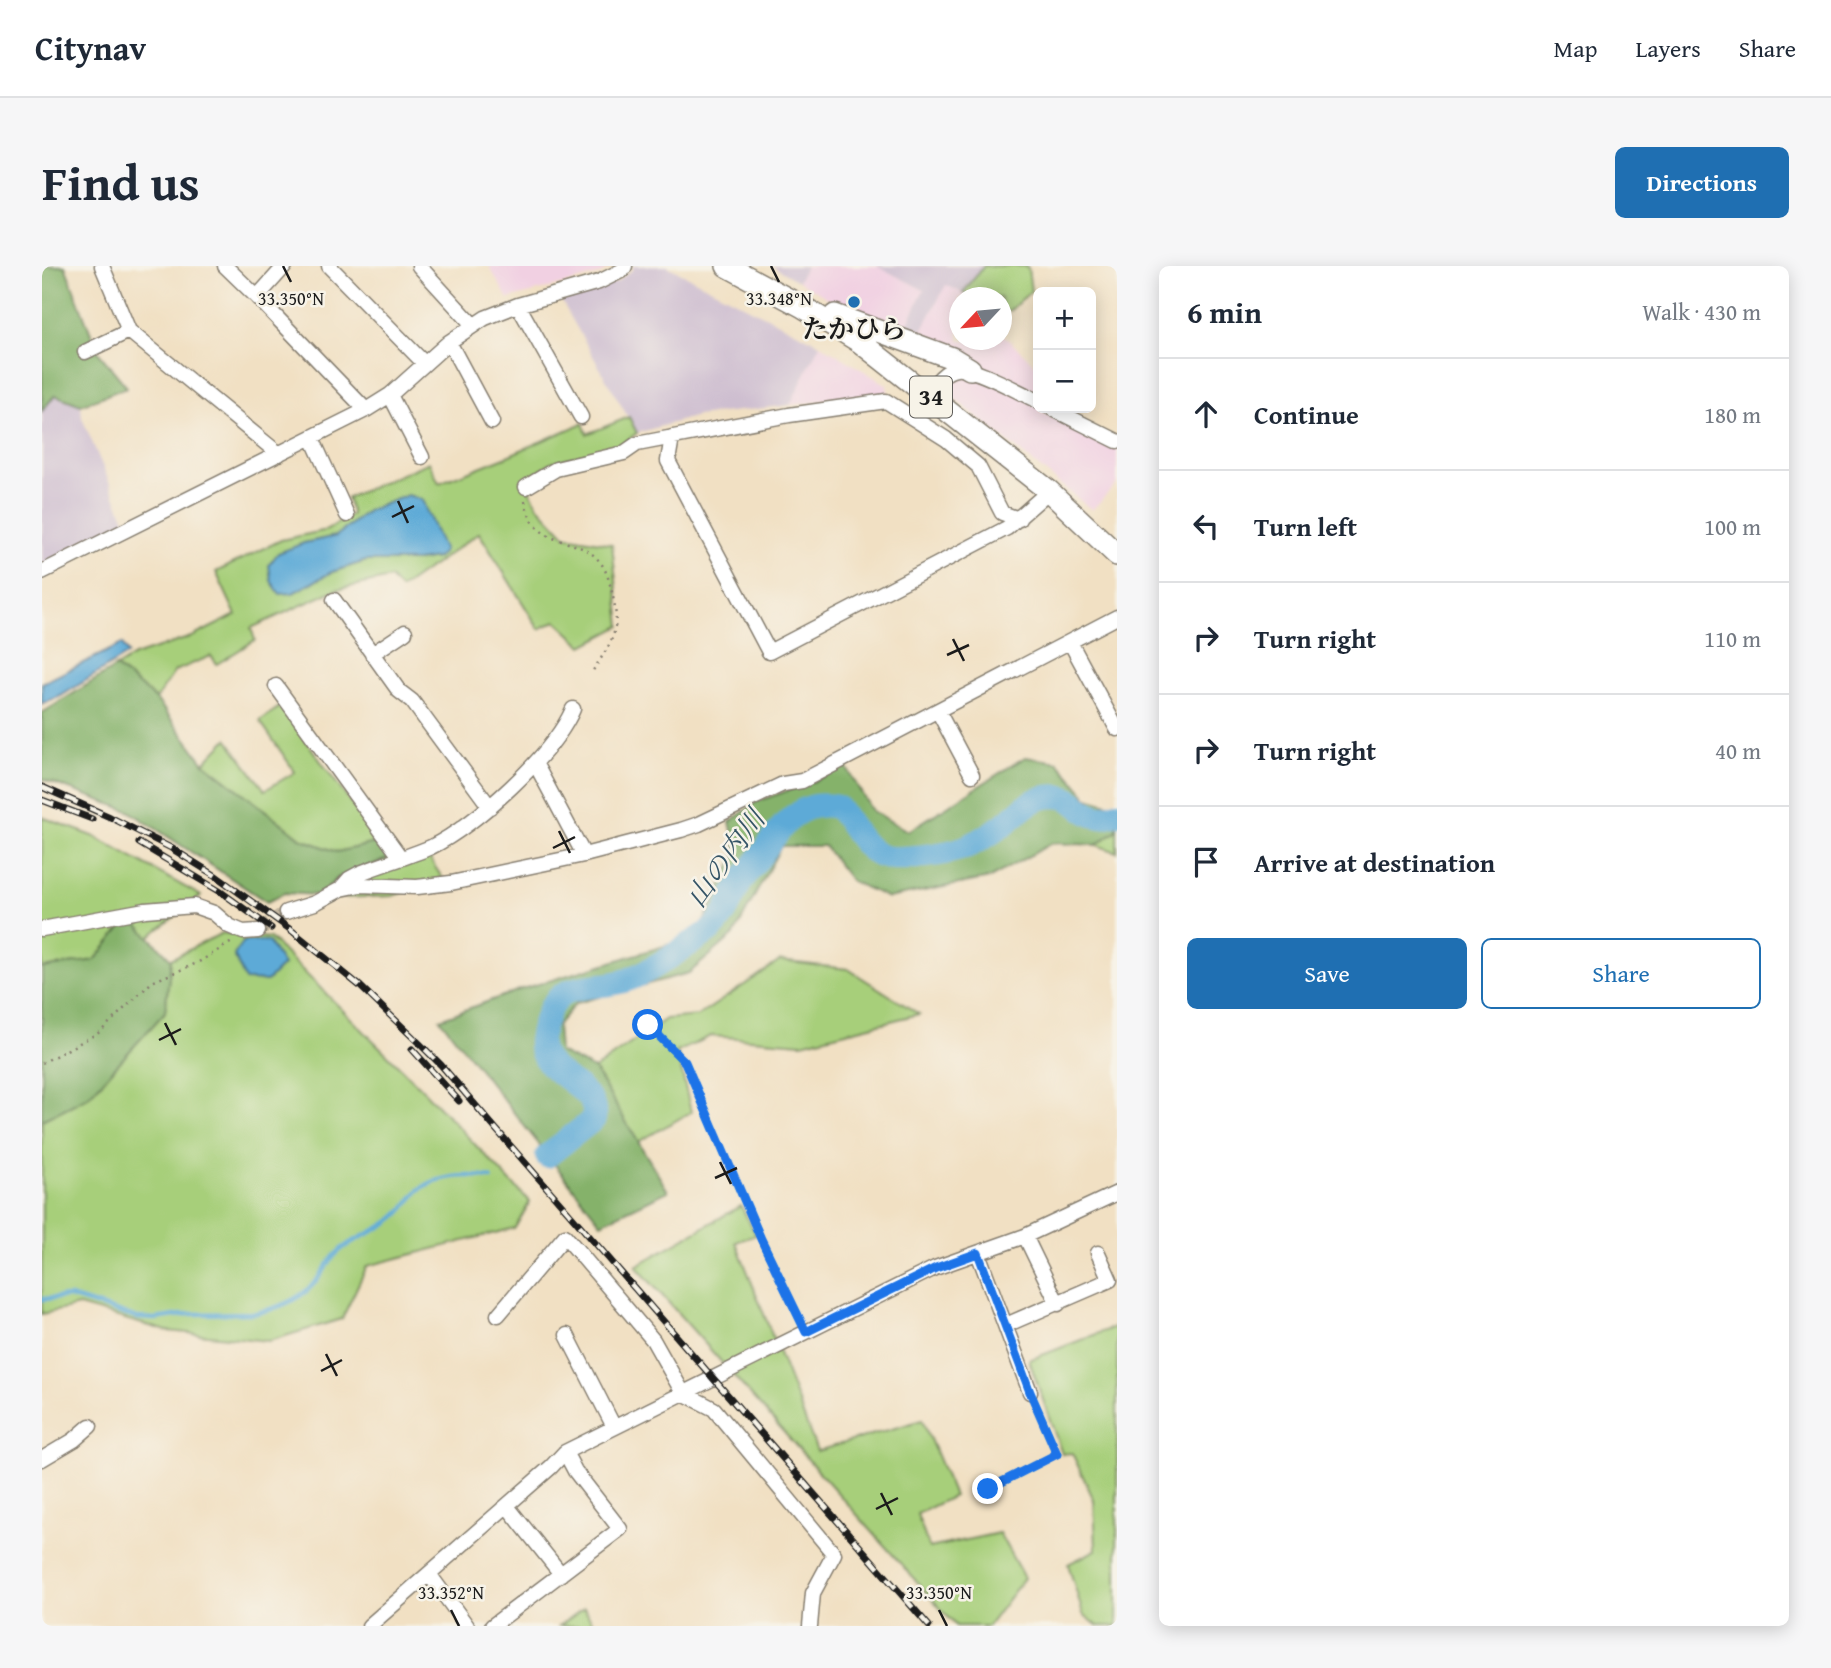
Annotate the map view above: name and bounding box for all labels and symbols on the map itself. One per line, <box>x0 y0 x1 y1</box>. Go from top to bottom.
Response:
text: 33.350°N <box>258 285 324 312</box>
text: 33.348°N <box>746 285 812 312</box>
north arrow <box>949 287 1012 350</box>
marker: たかひら <box>846 294 862 310</box>
place label: たかひら <box>802 309 906 348</box>
road number: 34 <box>910 376 952 418</box>
water label: 山の内川 <box>675 798 776 915</box>
route start <box>632 1009 663 1040</box>
route end <box>972 1473 1003 1504</box>
text: 33.352°N <box>418 1579 484 1606</box>
text: 33.350°N <box>906 1579 972 1606</box>

